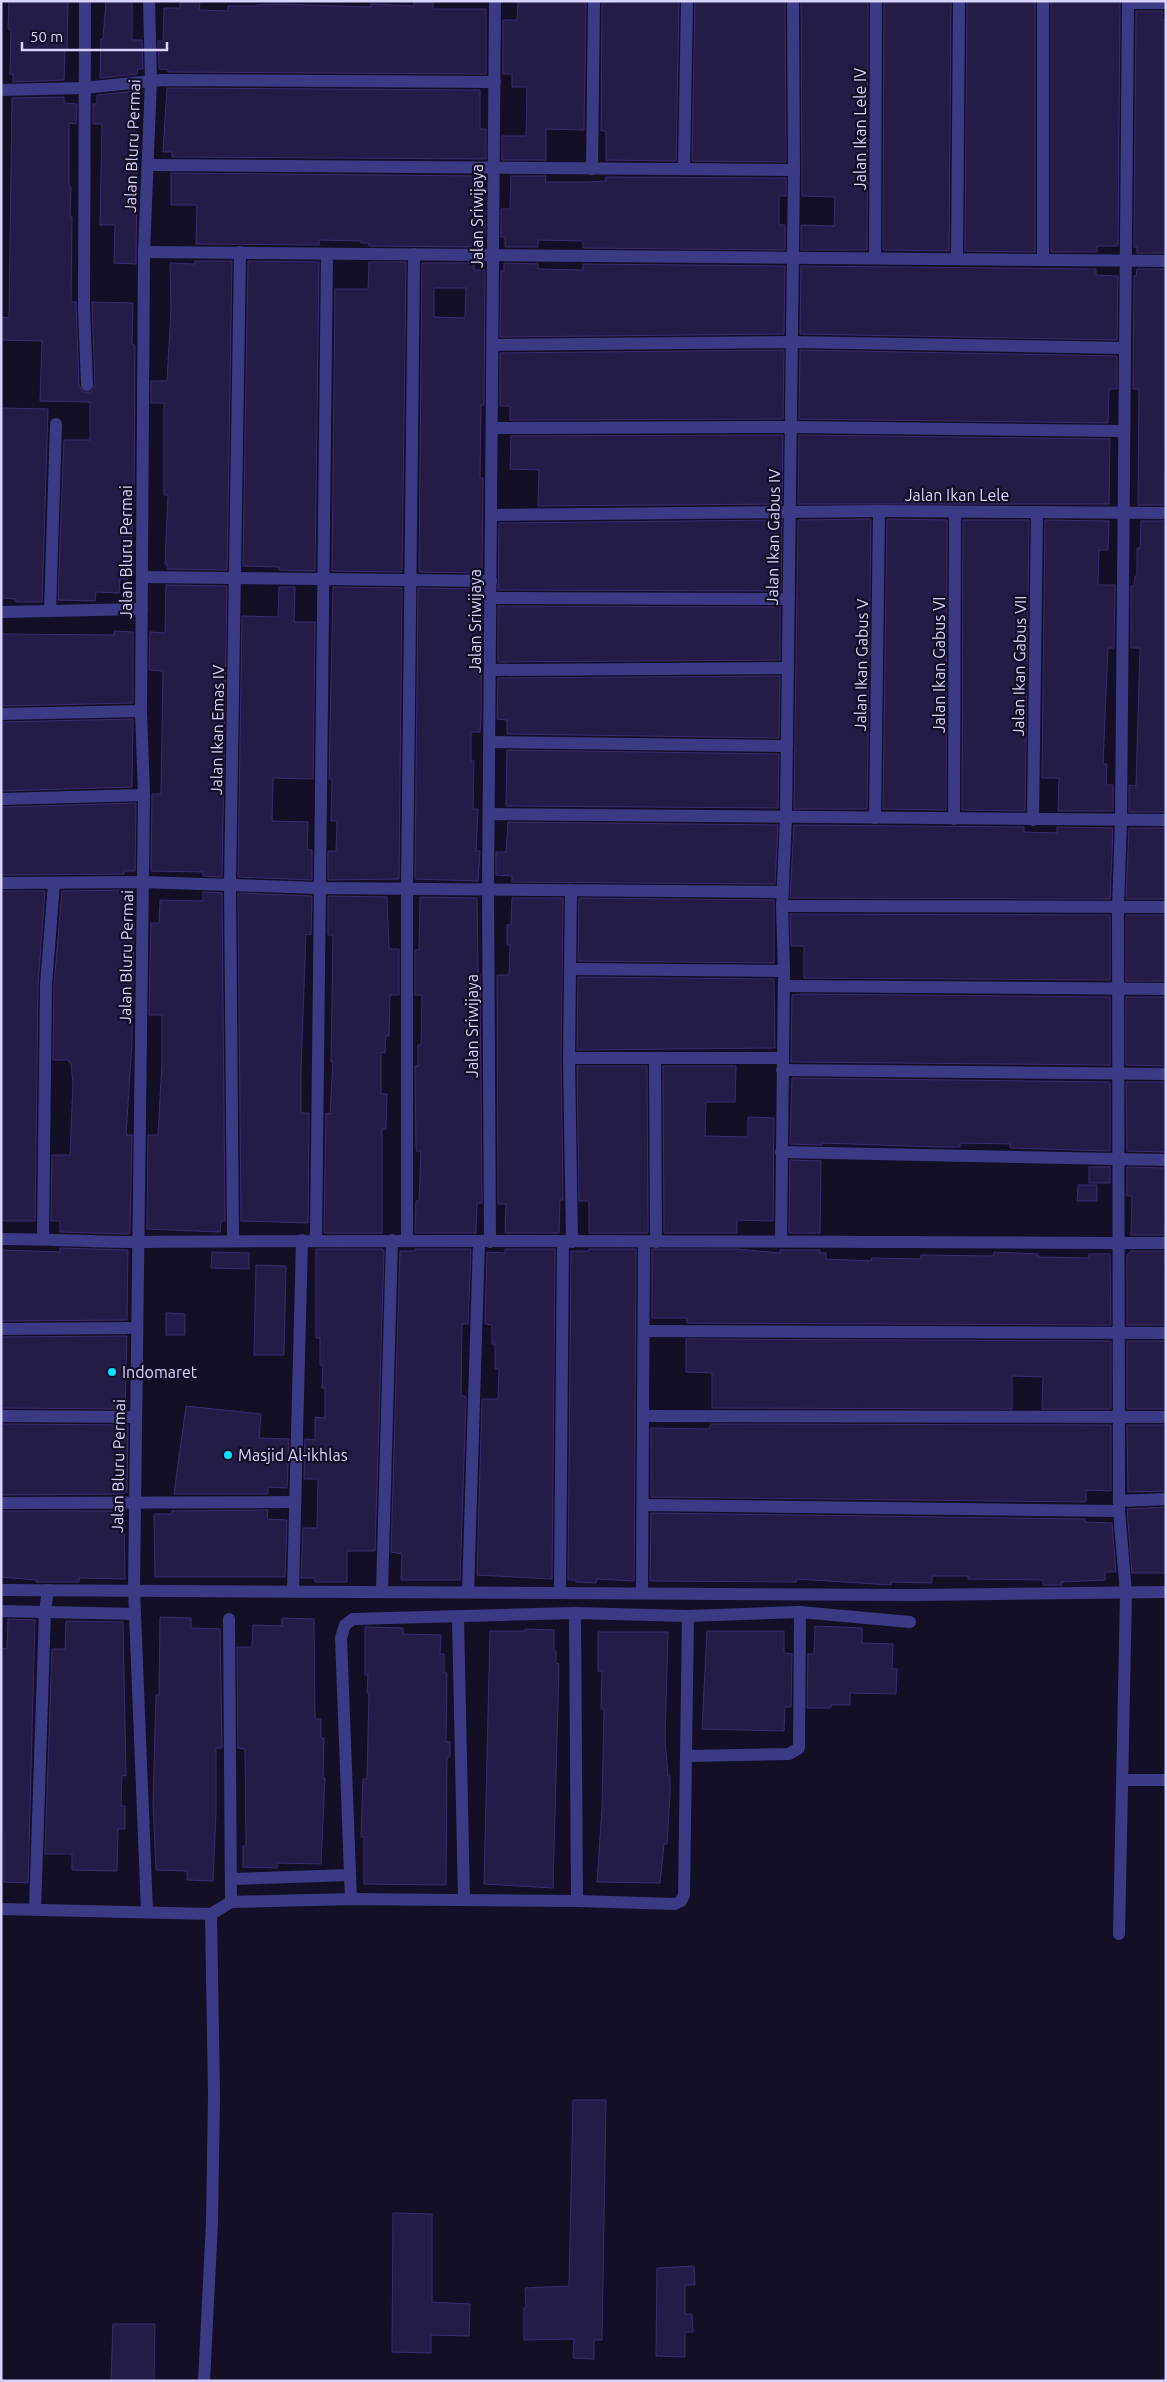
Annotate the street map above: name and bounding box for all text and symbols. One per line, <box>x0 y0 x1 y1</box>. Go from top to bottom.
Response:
scale bar <box>22 20 168 52</box>
text: 50 m <box>30 28 63 45</box>
street label: Jalan Ikan Lele IV <box>851 68 869 190</box>
street label: Jalan Bluru Permai <box>121 79 143 213</box>
street label: Jalan Sriwijaya <box>468 164 486 268</box>
street label: Jalan Ikan Gabus IV <box>763 468 783 606</box>
street label: Jalan Bluru Permai <box>117 485 135 619</box>
street label: Jalan Ikan Lele <box>905 486 1009 504</box>
street label: Jalan Sriwijaya <box>466 569 484 673</box>
street label: Jalan Ikan Gabus VII <box>1009 595 1029 737</box>
street label: Jalan Ikan Gabus VI <box>930 597 948 733</box>
street label: Jalan Ikan Gabus V <box>851 599 871 731</box>
street label: Jalan Ikan Emas IV <box>207 665 227 795</box>
street label: Jalan Bluru Permai <box>116 890 136 1024</box>
street label: Jalan Sriwijaya <box>463 974 481 1078</box>
place label: Indomaret <box>122 1363 198 1381</box>
marker: Indomaret <box>106 1366 118 1378</box>
street label: Jalan Bluru Permai <box>108 1399 128 1533</box>
place label: Masjid Al-ikhlas <box>238 1446 348 1464</box>
marker: Masjid Al-ikhlas <box>222 1449 234 1461</box>

